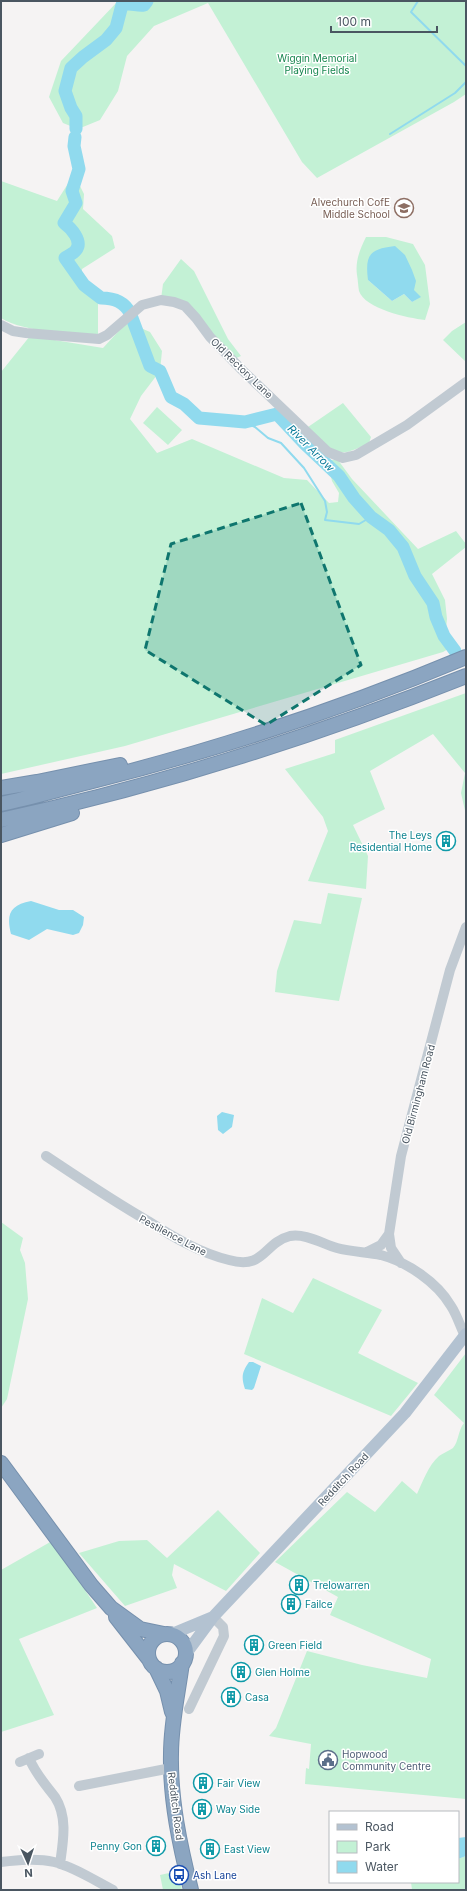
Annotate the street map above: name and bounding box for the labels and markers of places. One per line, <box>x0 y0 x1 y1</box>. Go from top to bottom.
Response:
place label: Alvechurch CofE Middle School <box>311 196 390 220</box>
school or university icon: Alvechurch CofE Middle School <box>393 197 415 219</box>
place label: The Leys Residential Home <box>350 829 432 853</box>
building icon: The Leys Residential Home <box>435 830 457 852</box>
building icon: Trelowarren <box>288 1574 310 1596</box>
place label: Trelowarren <box>313 1579 370 1591</box>
building icon: Failce <box>280 1593 302 1615</box>
place label: Failce <box>305 1598 333 1610</box>
building icon: Green Field <box>243 1634 265 1656</box>
place label: Green Field <box>268 1639 322 1651</box>
building icon: Glen Holme <box>230 1661 252 1683</box>
place label: Glen Holme <box>255 1666 310 1678</box>
building icon: Casa <box>220 1686 242 1708</box>
place label: Casa <box>245 1691 269 1703</box>
place label: Hopwood Community Centre <box>342 1748 431 1772</box>
public building icon: Hopwood Community Centre <box>317 1749 339 1771</box>
building icon: Fair View <box>192 1772 214 1794</box>
place label: Fair View <box>217 1777 260 1789</box>
building icon: Way Side <box>191 1798 213 1820</box>
place label: Way Side <box>216 1803 260 1815</box>
building icon: Penny Gon <box>145 1835 167 1857</box>
building icon: East View <box>199 1838 221 1860</box>
place label: Penny Gon <box>90 1840 142 1852</box>
place label: East View <box>224 1843 270 1855</box>
bus stop icon: Ash Lane <box>168 1864 190 1886</box>
place label: Ash Lane <box>193 1869 237 1881</box>

